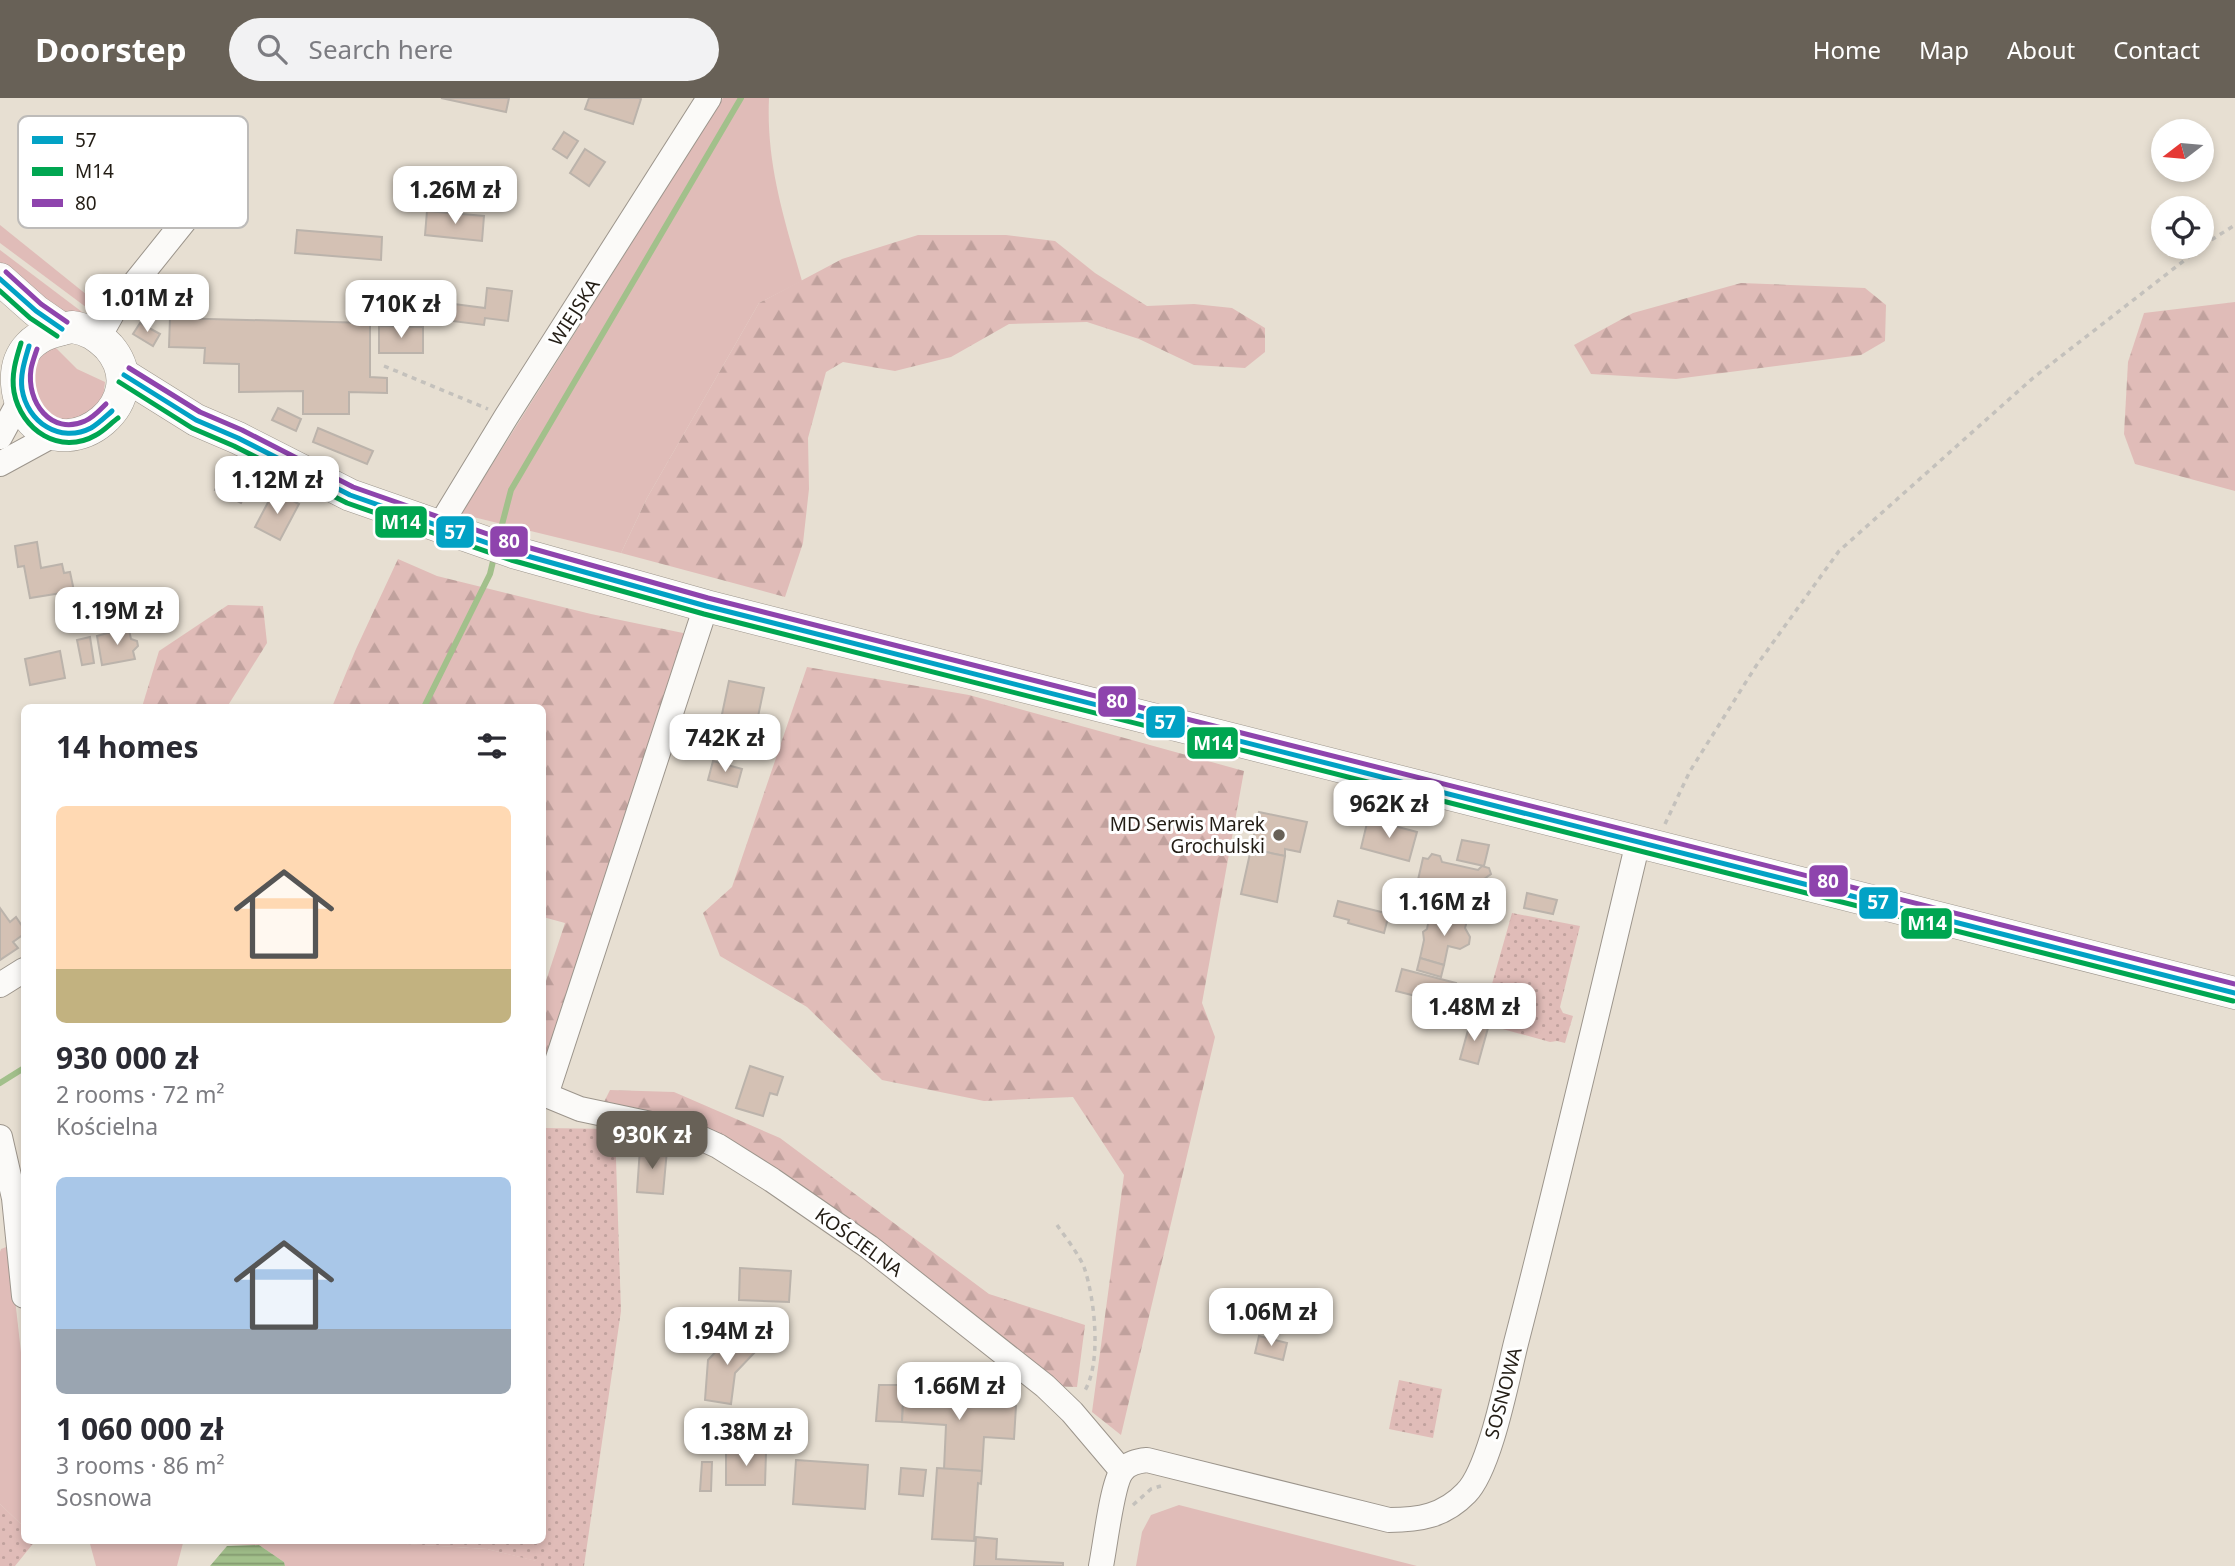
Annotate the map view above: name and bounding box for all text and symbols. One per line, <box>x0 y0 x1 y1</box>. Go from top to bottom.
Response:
search box <box>229 18 719 81</box>
text: Doorstep <box>35 27 187 72</box>
icon: search <box>253 30 291 68</box>
text: Search here <box>309 31 453 67</box>
text: Home <box>1813 33 1881 66</box>
text: Map <box>1919 33 1969 66</box>
text: About <box>2007 33 2075 66</box>
text: Contact <box>2113 33 2200 66</box>
legend <box>18 116 248 228</box>
north arrow <box>2151 119 2214 182</box>
map controls <box>2151 119 2214 259</box>
text: 57 <box>75 127 97 153</box>
text: M14 <box>75 158 114 184</box>
pin: 1.26M zł <box>383 166 527 226</box>
text: 1.26M zł <box>409 173 501 205</box>
text: 80 <box>75 190 97 216</box>
button: locate <box>2151 196 2214 259</box>
street label: WIEJSKA <box>543 273 606 351</box>
pin: 1.01M zł <box>75 274 219 334</box>
pin: 710K zł <box>336 280 466 340</box>
text: 1.01M zł <box>101 281 193 313</box>
text: 710K zł <box>361 287 441 319</box>
pin: 1.12M zł <box>205 456 349 516</box>
text: 1.12M zł <box>231 463 323 495</box>
line badge: M14 <box>374 505 428 539</box>
text: M14 <box>381 509 421 535</box>
line badge: 57 <box>435 515 475 549</box>
text: 57 <box>444 519 466 545</box>
line badge: 80 <box>489 525 529 558</box>
text: 80 <box>498 528 520 554</box>
pin: 1.19M zł <box>45 588 189 647</box>
text: 1.19M zł <box>71 594 163 626</box>
line badge: 80 <box>1097 685 1137 718</box>
text: 80 <box>1106 688 1128 714</box>
line badge: 57 <box>1145 705 1186 739</box>
text: 57 <box>1154 709 1176 735</box>
pin: 742K zł <box>660 714 790 774</box>
text: 742K zł <box>685 721 765 753</box>
text: 14 homes <box>56 726 199 767</box>
line badge: M14 <box>1186 726 1239 760</box>
icon: filters <box>473 727 511 765</box>
text: M14 <box>1193 730 1233 756</box>
pin: 962K zł <box>1324 780 1454 840</box>
text: 962K zł <box>1349 787 1429 819</box>
place label: MD Serwis Marek Grochulski <box>1110 811 1265 859</box>
marker: MD Serwis Marek Grochulski <box>1271 827 1287 843</box>
icon: home <box>221 851 347 977</box>
line badge: 80 <box>1808 864 1849 898</box>
text: 80 <box>1817 868 1839 894</box>
pin: 1.16M zł <box>1372 878 1516 938</box>
text: 1.16M zł <box>1398 885 1490 917</box>
line badge: 57 <box>1858 886 1899 920</box>
text: 57 <box>1867 889 1889 915</box>
line badge: M14 <box>1900 907 1953 940</box>
text: M14 <box>1907 910 1947 936</box>
pin: 1.48M zł <box>1402 984 1546 1043</box>
text: 1.48M zł <box>1428 990 1520 1022</box>
text: 930 000 zł <box>56 1037 199 1078</box>
text: 2 rooms · 72 m² <box>56 1078 225 1110</box>
text: Kościelna <box>56 1110 158 1142</box>
pin: 930K zł <box>587 1112 717 1171</box>
text: 930K zł <box>612 1118 692 1150</box>
street label: KOŚCIELNA <box>810 1201 909 1283</box>
icon: home <box>221 1222 347 1348</box>
pin: 1.06M zł <box>1199 1288 1343 1348</box>
text: 1.06M zł <box>1225 1295 1317 1327</box>
pin: 1.94M zł <box>655 1308 799 1367</box>
text: 1.94M zł <box>681 1314 773 1346</box>
street label: SOSNOWA <box>1478 1343 1528 1442</box>
pin: 1.66M zł <box>887 1362 1031 1422</box>
text: 1.66M zł <box>913 1369 1005 1401</box>
text: 1 060 000 zł <box>56 1408 223 1449</box>
pin: 1.38M zł <box>674 1408 818 1468</box>
text: 1.38M zł <box>700 1415 792 1447</box>
text: 3 rooms · 86 m² <box>56 1449 225 1481</box>
text: Sosnowa <box>56 1481 152 1513</box>

